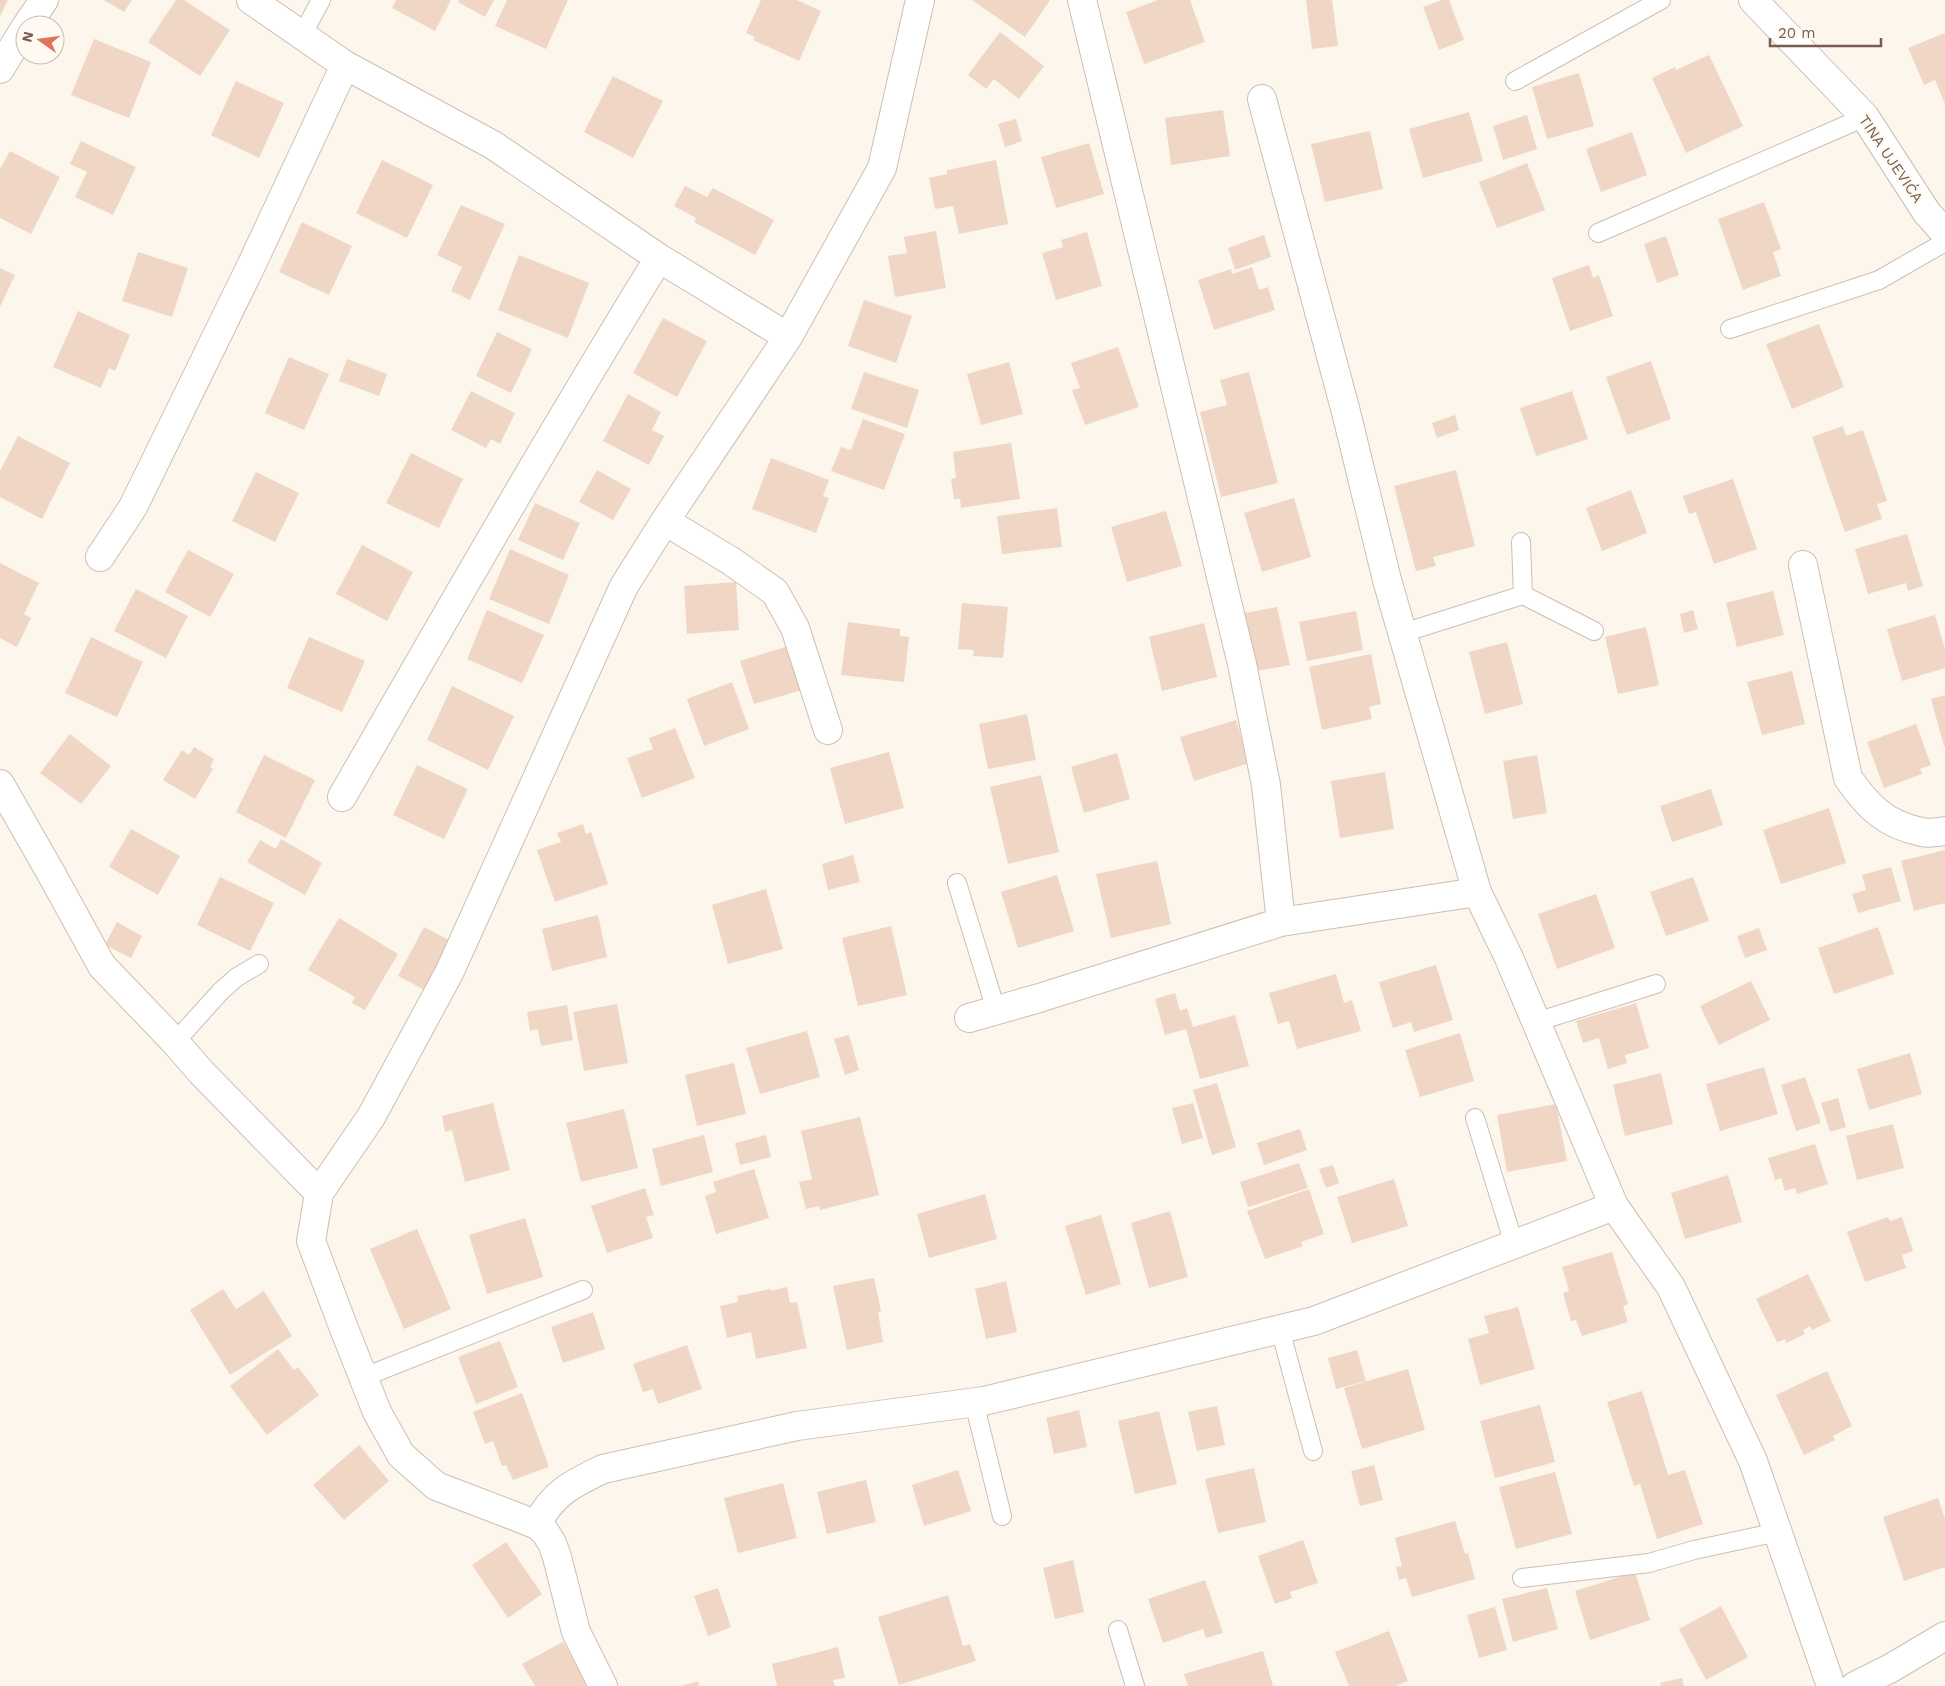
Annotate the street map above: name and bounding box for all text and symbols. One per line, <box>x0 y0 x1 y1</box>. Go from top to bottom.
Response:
north arrow <box>15 15 65 65</box>
scale bar <box>1770 15 1881 47</box>
text: 20 m <box>1778 24 1816 42</box>
text: N <box>18 30 36 44</box>
street label: TINA UJEVIĆA <box>1855 111 1928 206</box>

